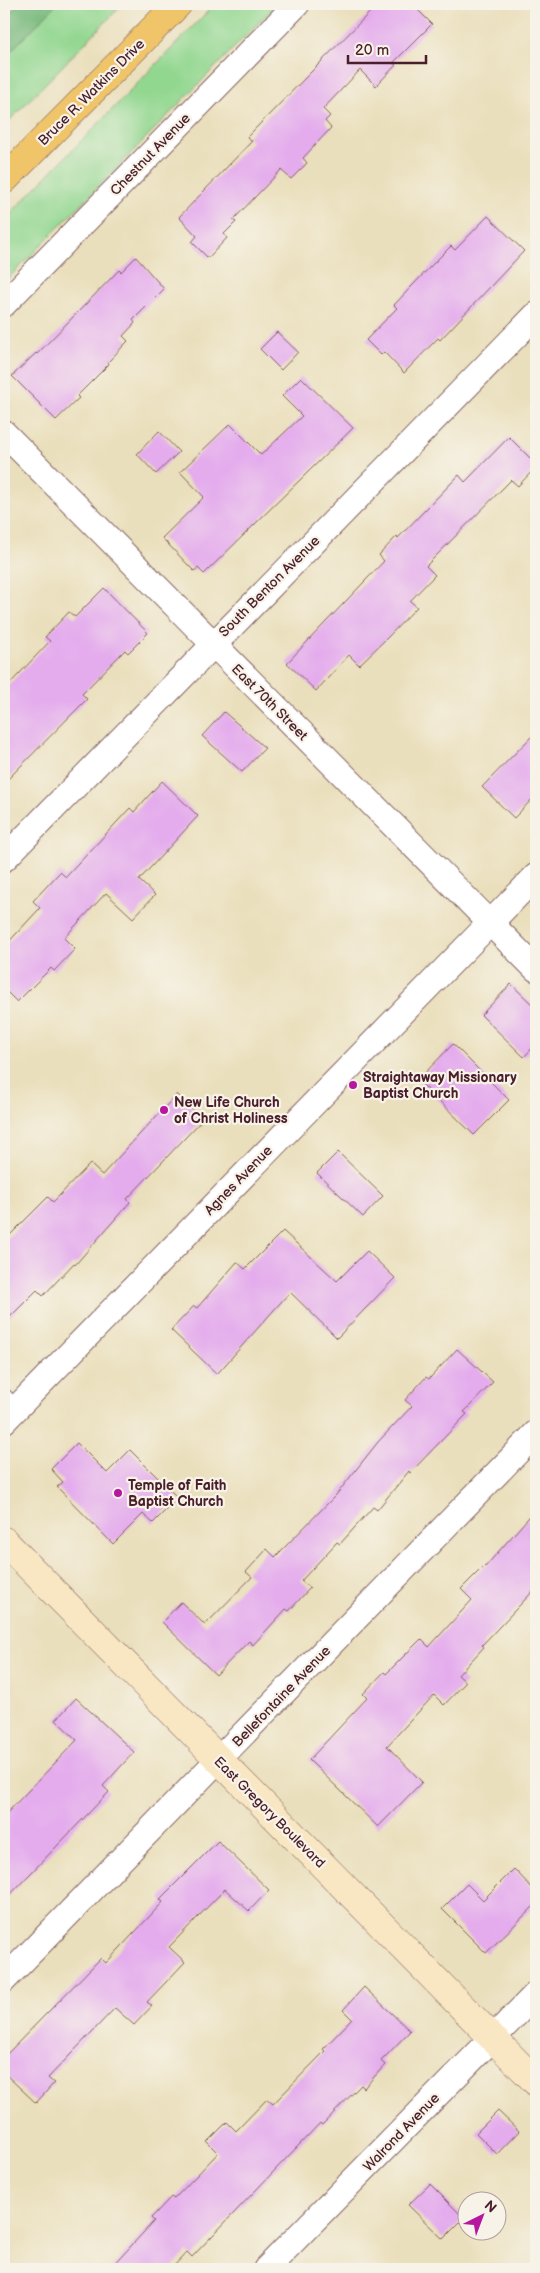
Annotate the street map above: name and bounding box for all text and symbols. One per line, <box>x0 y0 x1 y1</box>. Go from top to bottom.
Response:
scale bar <box>348 32 425 64</box>
street label: Bruce R. Watkins Drive <box>35 36 148 149</box>
text: 20 m <box>355 41 389 60</box>
street label: Chestnut Avenue <box>107 110 194 199</box>
street label: South Benton Avenue <box>215 532 324 641</box>
street label: East 70th Street <box>228 661 312 745</box>
place label: Straightaway Missionary Baptist Church <box>363 1069 517 1102</box>
marker: Straightaway Missionary Baptist Church <box>347 1079 359 1091</box>
place label: New Life Church of Christ Holiness <box>174 1094 288 1127</box>
marker: New Life Church of Christ Holiness <box>158 1104 170 1116</box>
street label: Agnes Avenue <box>201 1142 276 1219</box>
place label: Temple of Faith Baptist Church <box>128 1477 226 1510</box>
marker: Temple of Faith Baptist Church <box>112 1487 124 1499</box>
street label: Bellefontaine Avenue <box>229 1642 334 1750</box>
street label: East Gregory Boulevard <box>210 1753 329 1872</box>
street label: Walrond Avenue <box>360 2090 443 2175</box>
north arrow <box>458 2190 508 2240</box>
text: N <box>481 2197 500 2217</box>

